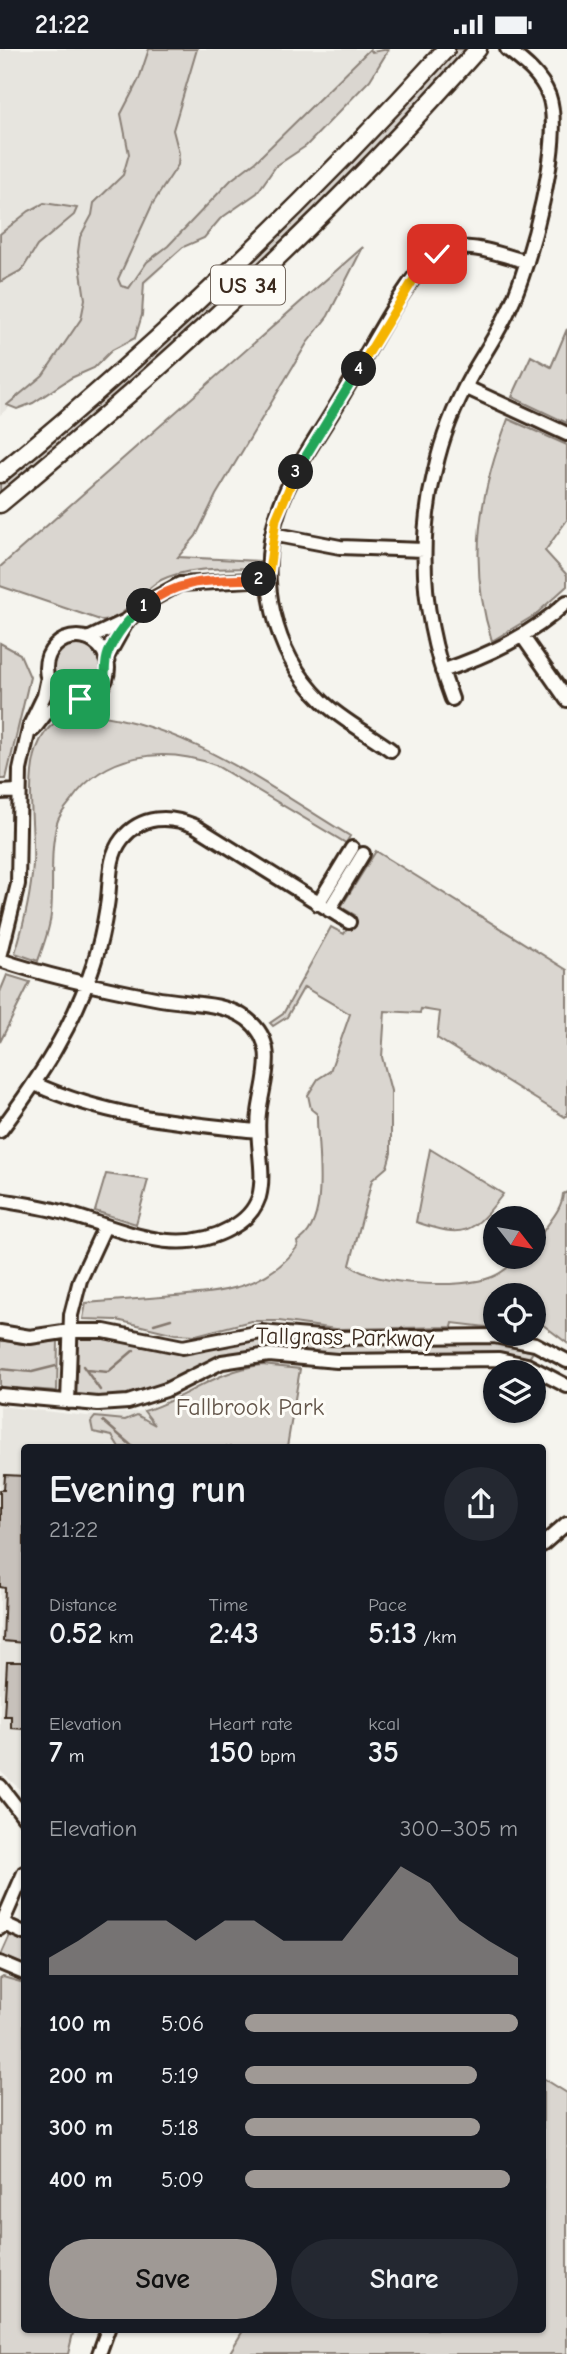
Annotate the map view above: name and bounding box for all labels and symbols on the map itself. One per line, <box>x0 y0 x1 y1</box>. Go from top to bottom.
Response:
pin <box>407 224 467 284</box>
road number: US 34 <box>211 265 285 305</box>
pin: 4 <box>342 351 376 387</box>
pin: 3 <box>278 455 314 489</box>
pin: 2 <box>242 561 276 597</box>
pin: 1 <box>127 589 162 623</box>
pin <box>50 669 110 729</box>
north arrow <box>483 1206 546 1269</box>
street label: Tallgrass Parkway <box>256 1321 435 1353</box>
park label: Fallbrook Park <box>176 1393 325 1421</box>

